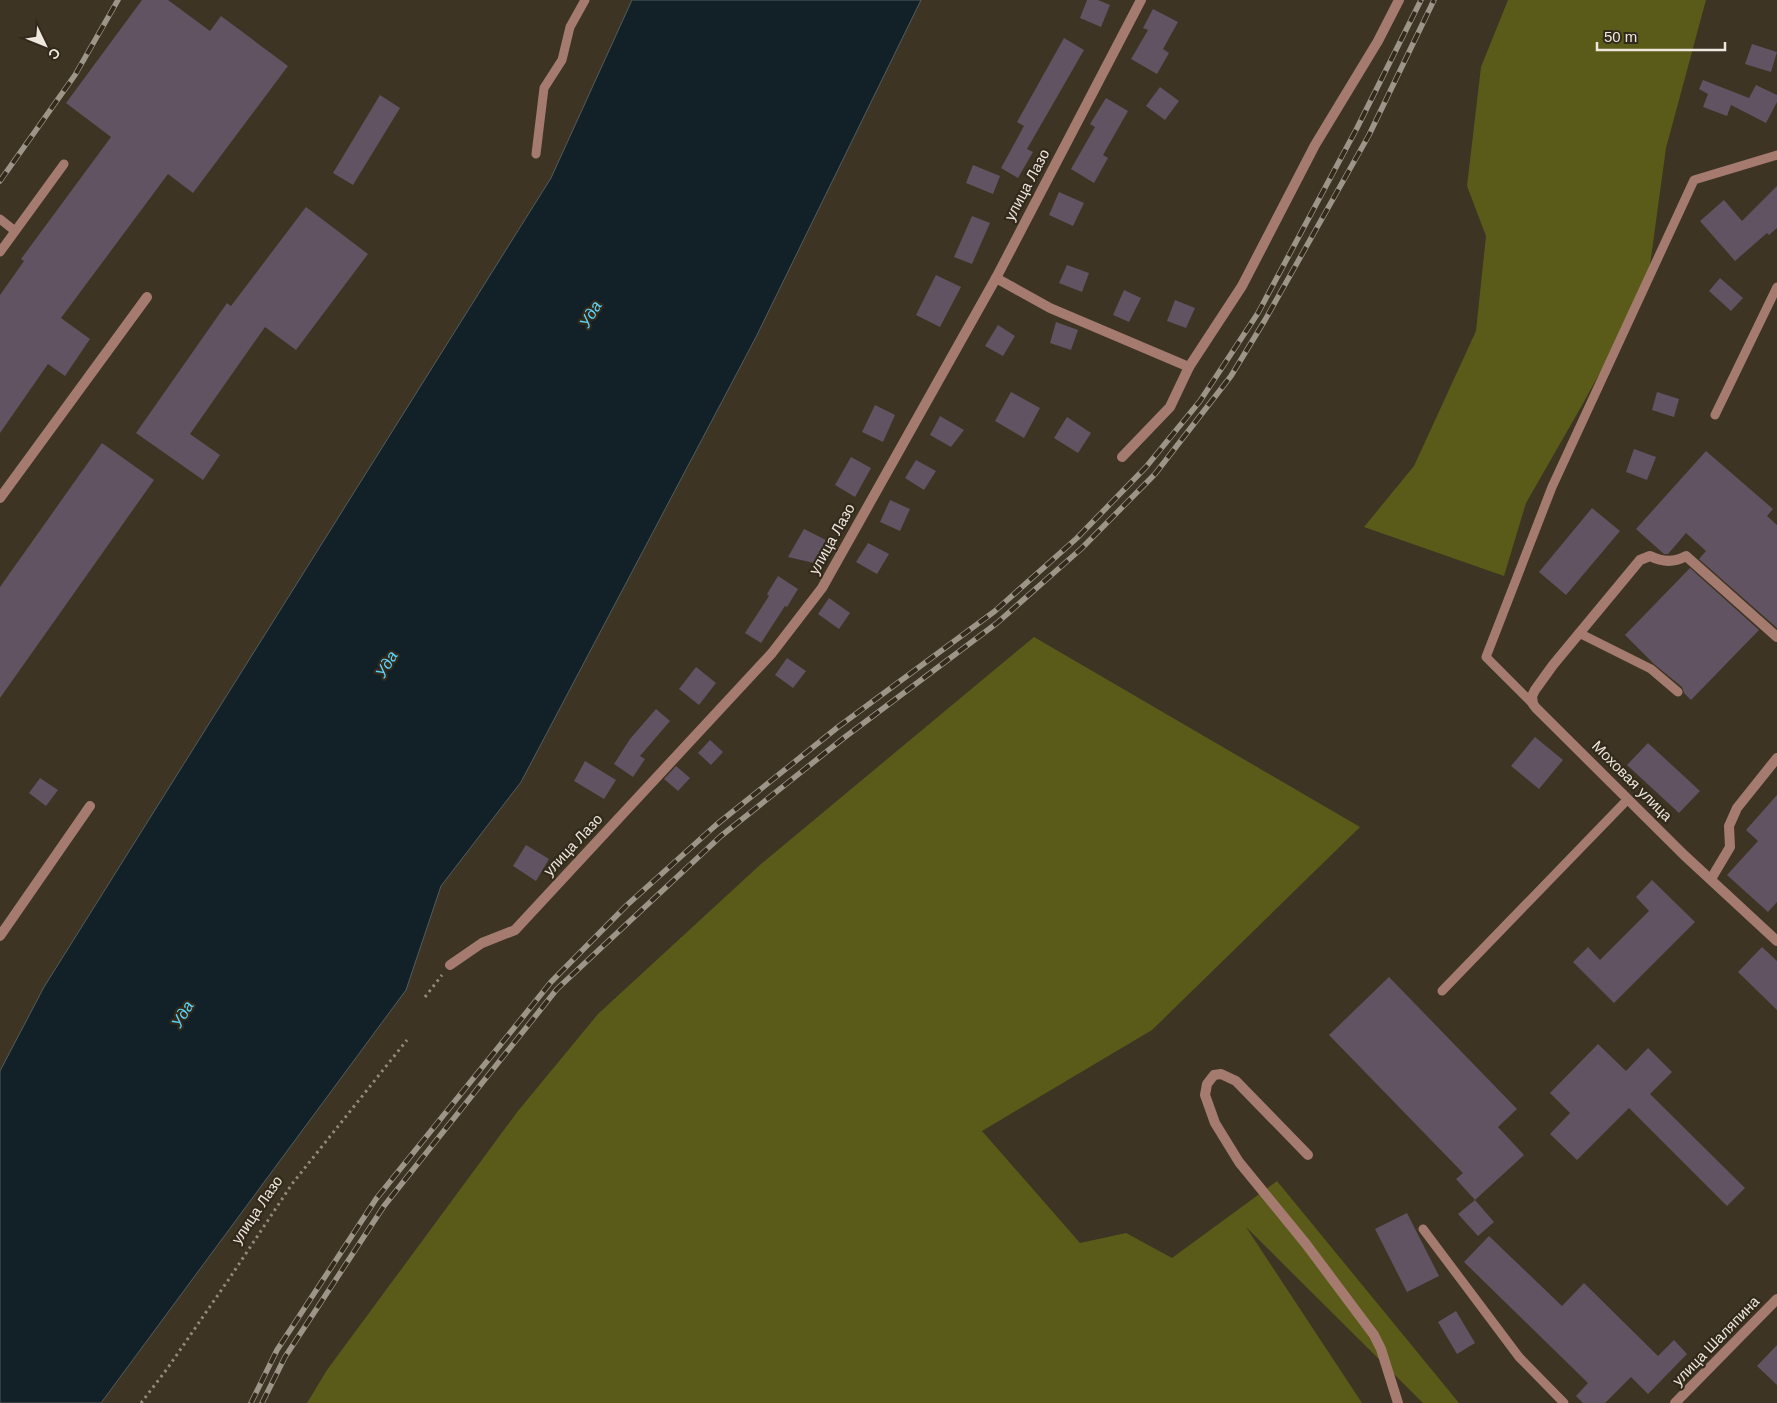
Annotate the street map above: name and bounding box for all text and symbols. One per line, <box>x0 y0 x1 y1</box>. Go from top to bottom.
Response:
north arrow <box>20 20 70 70</box>
scale bar <box>1597 20 1724 52</box>
text: 50 m <box>1604 28 1637 45</box>
text: С <box>45 45 64 63</box>
street label: улица Лазо <box>1001 146 1052 223</box>
water label: Уда <box>576 298 605 331</box>
street label: улица Лазо <box>805 500 858 577</box>
water label: Уда <box>372 648 401 681</box>
street label: Моховая улица <box>1589 737 1676 825</box>
street label: улица Лазо <box>540 810 606 879</box>
water label: Уда <box>168 998 197 1031</box>
street label: улица Лазо <box>228 1172 286 1247</box>
street label: улица Шаляпина <box>1669 1292 1763 1389</box>

